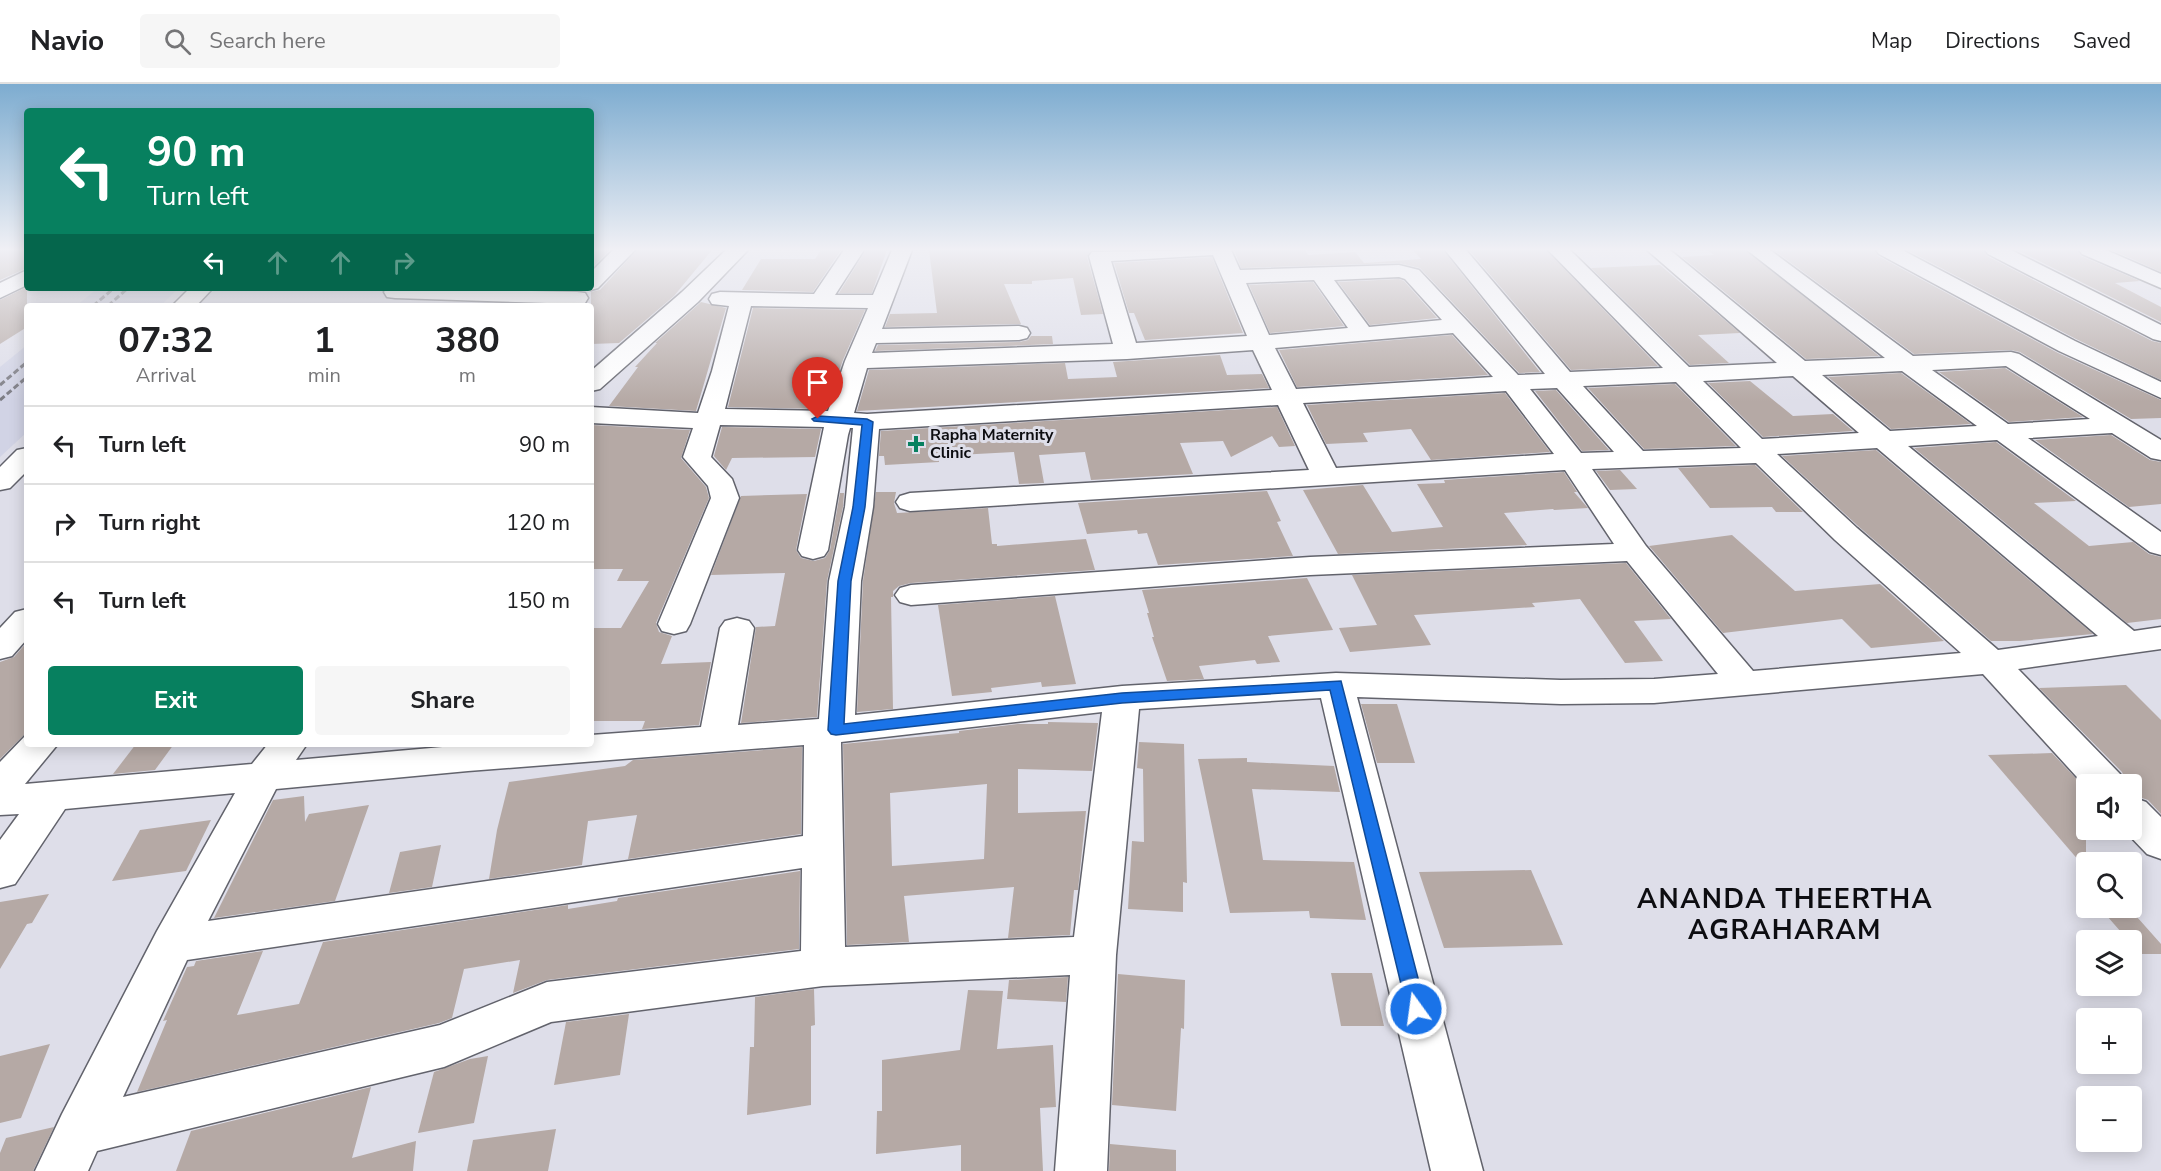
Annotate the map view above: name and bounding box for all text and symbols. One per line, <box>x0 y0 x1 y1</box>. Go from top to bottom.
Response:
search box <box>140 14 560 68</box>
text: Navio <box>30 22 104 60</box>
icon: search <box>161 25 194 58</box>
text: Search here <box>209 26 326 56</box>
text: Map <box>1871 27 1912 55</box>
text: Directions <box>1945 27 2040 55</box>
text: Saved <box>2073 27 2131 55</box>
text: 90 m <box>147 124 246 181</box>
icon: left <box>48 132 126 210</box>
text: Turn left <box>147 178 248 215</box>
icon: left <box>198 246 231 279</box>
icon: ahead <box>261 246 294 279</box>
icon: ahead <box>324 246 357 279</box>
icon: right <box>387 246 420 279</box>
text: 07:32 <box>118 316 214 365</box>
text: 1 <box>313 316 335 365</box>
text: 380 <box>435 316 500 365</box>
pin <box>792 357 843 419</box>
text: Arrival <box>136 362 196 389</box>
text: min <box>308 362 341 389</box>
text: m <box>459 362 476 389</box>
icon: arrive <box>801 366 834 399</box>
place label: Rapha Maternity Clinic <box>930 424 1054 464</box>
icon: left <box>48 429 81 462</box>
text: Turn left <box>99 430 186 460</box>
text: 90 m <box>519 430 570 460</box>
marker: Rapha Maternity Clinic <box>907 435 925 453</box>
icon: right <box>48 507 81 540</box>
text: Turn right <box>99 508 200 538</box>
text: 120 m <box>506 508 570 538</box>
icon: left <box>48 585 81 618</box>
text: Turn left <box>99 586 186 616</box>
text: 150 m <box>506 586 570 616</box>
button: Exit <box>48 666 303 735</box>
button: Share <box>315 666 570 735</box>
map controls <box>2076 774 2142 1152</box>
button: sound <box>2076 774 2142 840</box>
button: search <box>2076 852 2142 918</box>
district label: ANANDA THEERTHA AGRAHARAM <box>1637 881 1933 949</box>
button: layers <box>2076 930 2142 996</box>
position arrow <box>1384 977 1448 1041</box>
button: + <box>2076 1008 2142 1074</box>
button: − <box>2076 1086 2142 1152</box>

